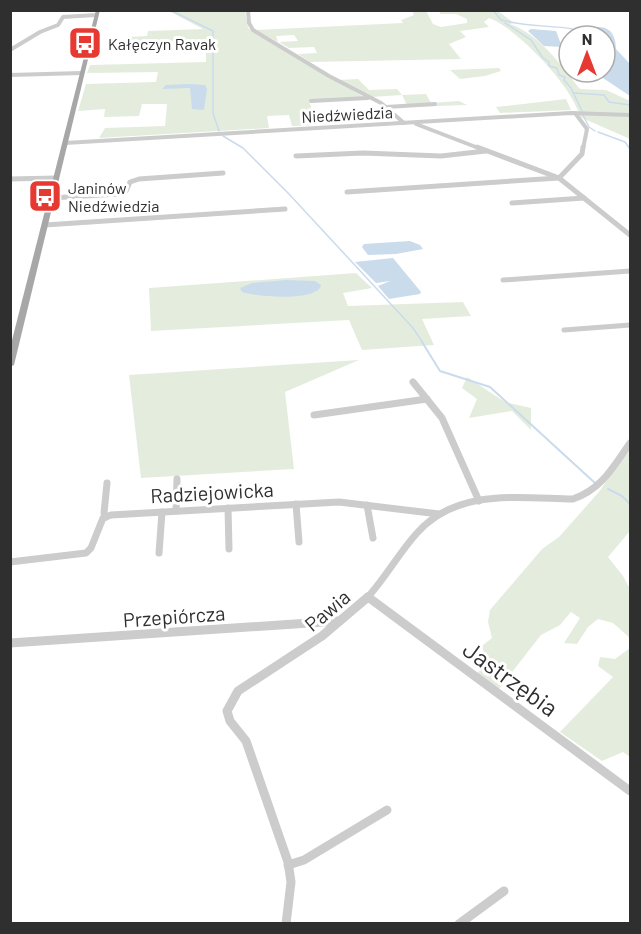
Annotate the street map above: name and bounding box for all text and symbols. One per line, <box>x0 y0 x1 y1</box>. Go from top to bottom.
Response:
north arrow <box>557 24 617 84</box>
bus stop icon: Kałęczyn Ravak <box>67 25 103 61</box>
text: N <box>582 29 592 48</box>
place label: Kałęczyn Ravak <box>108 34 216 53</box>
street label: Niedźwiedzia <box>301 102 393 126</box>
bus stop icon: Janinów Niedźwiedzia <box>27 178 63 214</box>
place label: Janinów Niedźwiedzia <box>68 178 160 215</box>
street label: Radziejowicka <box>150 477 274 507</box>
street label: Pawia <box>300 584 354 636</box>
street label: Przepiórcza <box>122 600 226 632</box>
street label: Jastrzębia <box>458 634 564 722</box>

